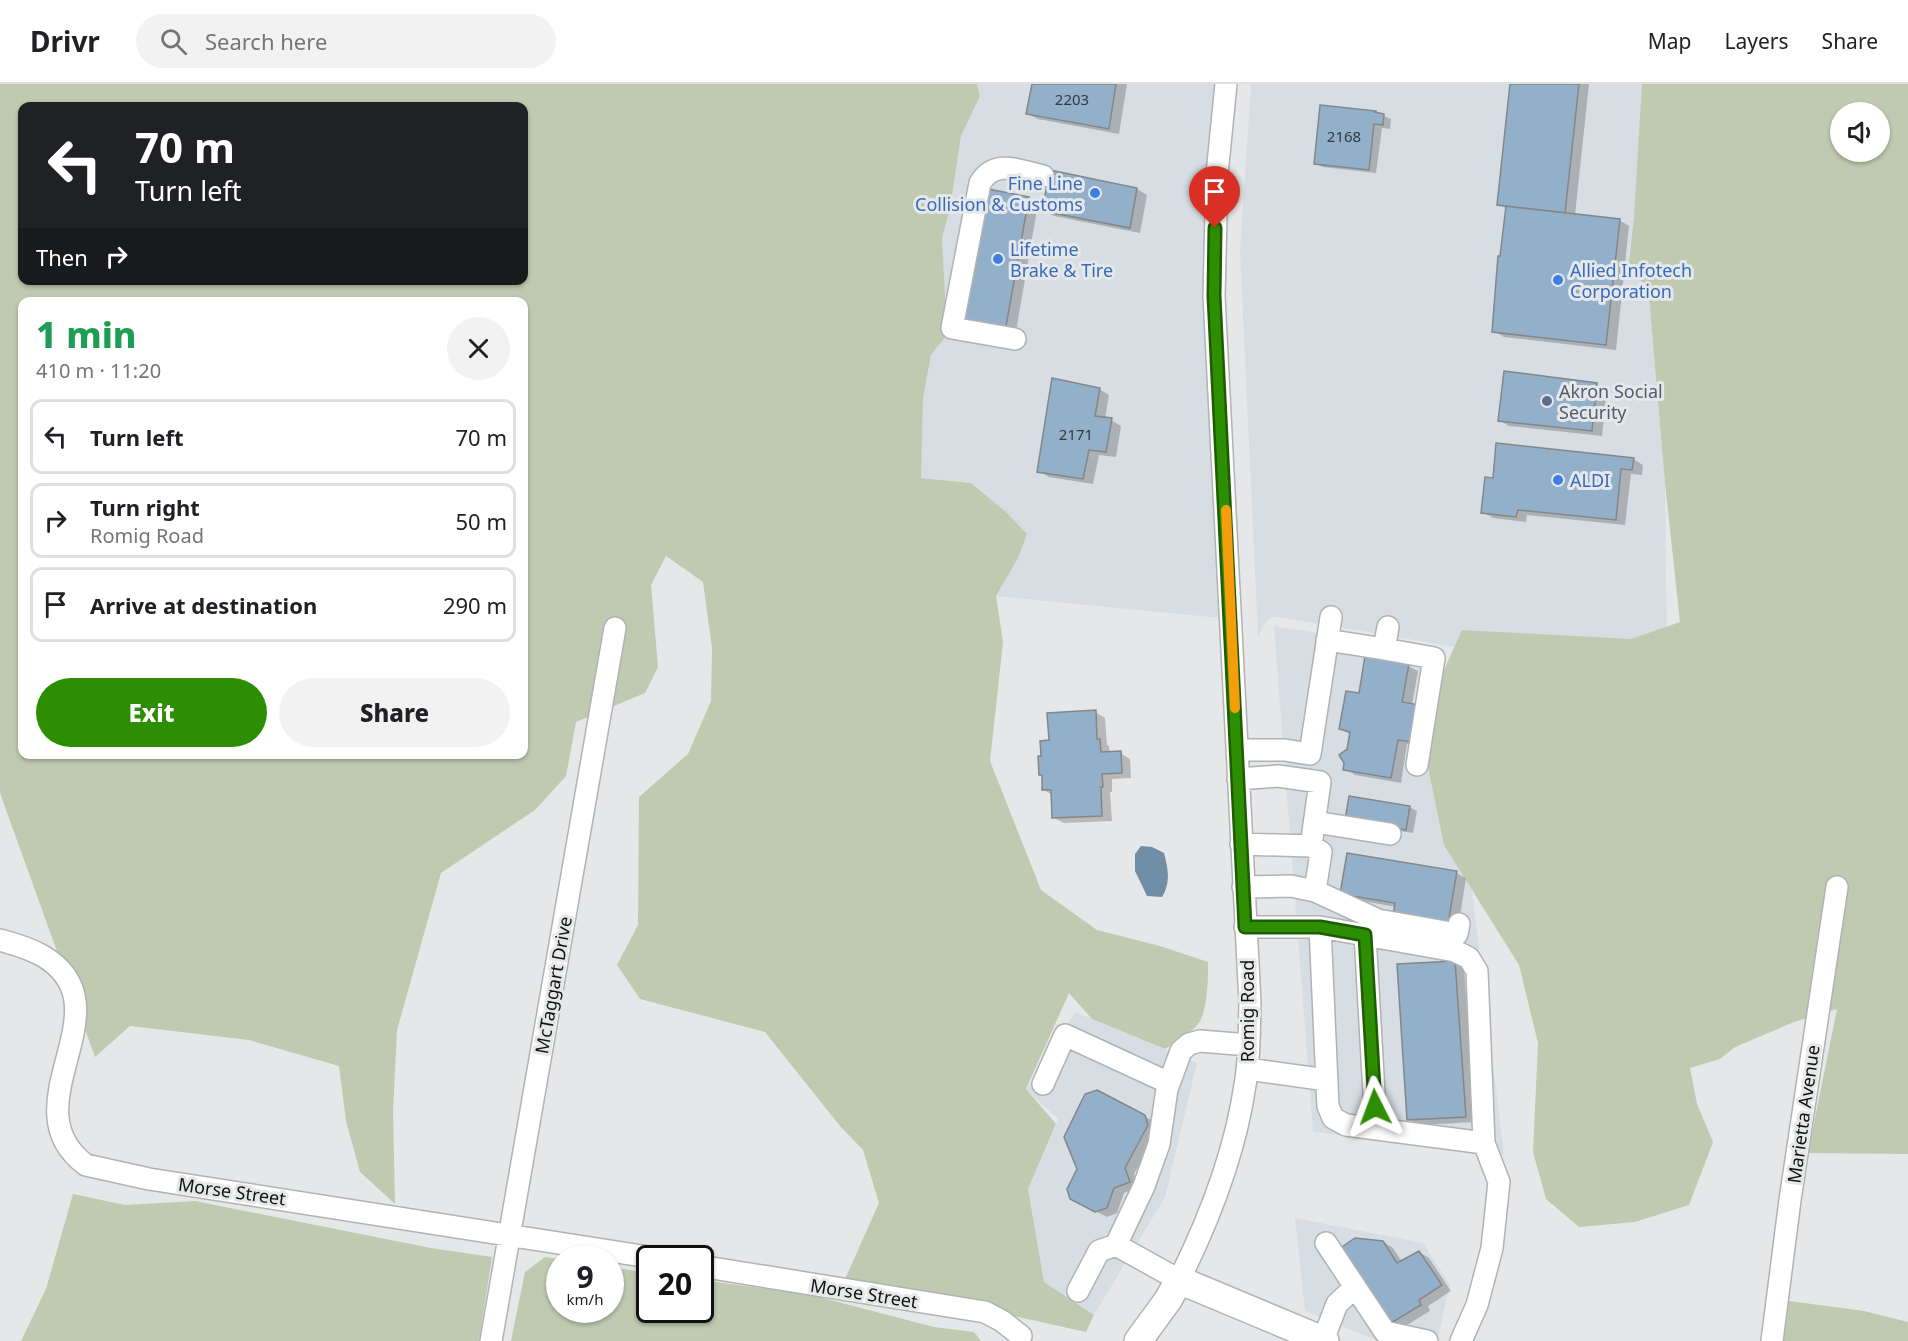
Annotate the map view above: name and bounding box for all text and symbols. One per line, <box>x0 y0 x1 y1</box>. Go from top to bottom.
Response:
search box <box>136 14 556 68</box>
text: Drivr <box>30 22 100 60</box>
icon: search <box>157 25 190 58</box>
text: Search here <box>205 26 327 56</box>
text: Map <box>1648 27 1692 55</box>
text: Layers <box>1725 27 1789 55</box>
text: Share <box>1822 27 1878 55</box>
house number: 2203 <box>1055 89 1089 109</box>
map controls <box>1830 102 1890 162</box>
button: sound <box>1830 102 1890 162</box>
text: 70 m <box>135 118 235 175</box>
icon: left <box>36 126 114 204</box>
house number: 2168 <box>1327 126 1361 146</box>
pin <box>1189 166 1240 228</box>
place label: Fine Line Collision & Customs <box>915 171 1083 216</box>
text: Turn left <box>135 172 241 209</box>
icon: arrive <box>1198 175 1231 208</box>
marker: Fine Line Collision & Customs <box>1088 186 1102 200</box>
place label: Lifetime Brake & Tire <box>1010 237 1113 282</box>
icon: right <box>100 240 133 273</box>
text: Then <box>36 242 88 272</box>
marker: Lifetime Brake & Tire <box>991 252 1005 266</box>
place label: Allied Infotech Corporation <box>1570 258 1692 303</box>
marker: Allied Infotech Corporation <box>1551 273 1565 287</box>
text: 1 min <box>36 310 137 359</box>
button: close <box>447 317 510 380</box>
text: 410 m · 11:20 <box>36 357 161 384</box>
place label: Akron Social Security <box>1559 379 1663 424</box>
marker: Akron Social Security <box>1540 394 1554 408</box>
icon: left <box>39 420 72 453</box>
text: Turn left <box>90 422 184 452</box>
text: 70 m <box>456 422 507 452</box>
house number: 2171 <box>1059 424 1093 444</box>
place label: ALDI <box>1570 468 1610 492</box>
marker: ALDI <box>1551 473 1565 487</box>
text: Turn right <box>90 492 200 522</box>
icon: right <box>39 504 72 537</box>
text: 50 m <box>456 506 507 536</box>
text: Romig Road <box>90 522 204 549</box>
icon: arrive <box>39 588 72 621</box>
text: Arrive at destination <box>90 590 317 620</box>
text: 290 m <box>443 590 507 620</box>
button: Exit <box>36 678 267 747</box>
button: Share <box>279 678 510 747</box>
street label: McTaggart Drive <box>529 914 577 1056</box>
street label: Romig Road <box>1235 960 1259 1062</box>
street label: Marietta Avenue <box>1781 1043 1825 1185</box>
position arrow <box>1343 1075 1407 1139</box>
street label: Morse Street <box>177 1172 288 1210</box>
speed limit sign: 20 <box>636 1245 714 1323</box>
text: 9 <box>576 1256 594 1297</box>
street label: Morse Street <box>809 1273 920 1313</box>
text: km/h <box>567 1289 603 1309</box>

